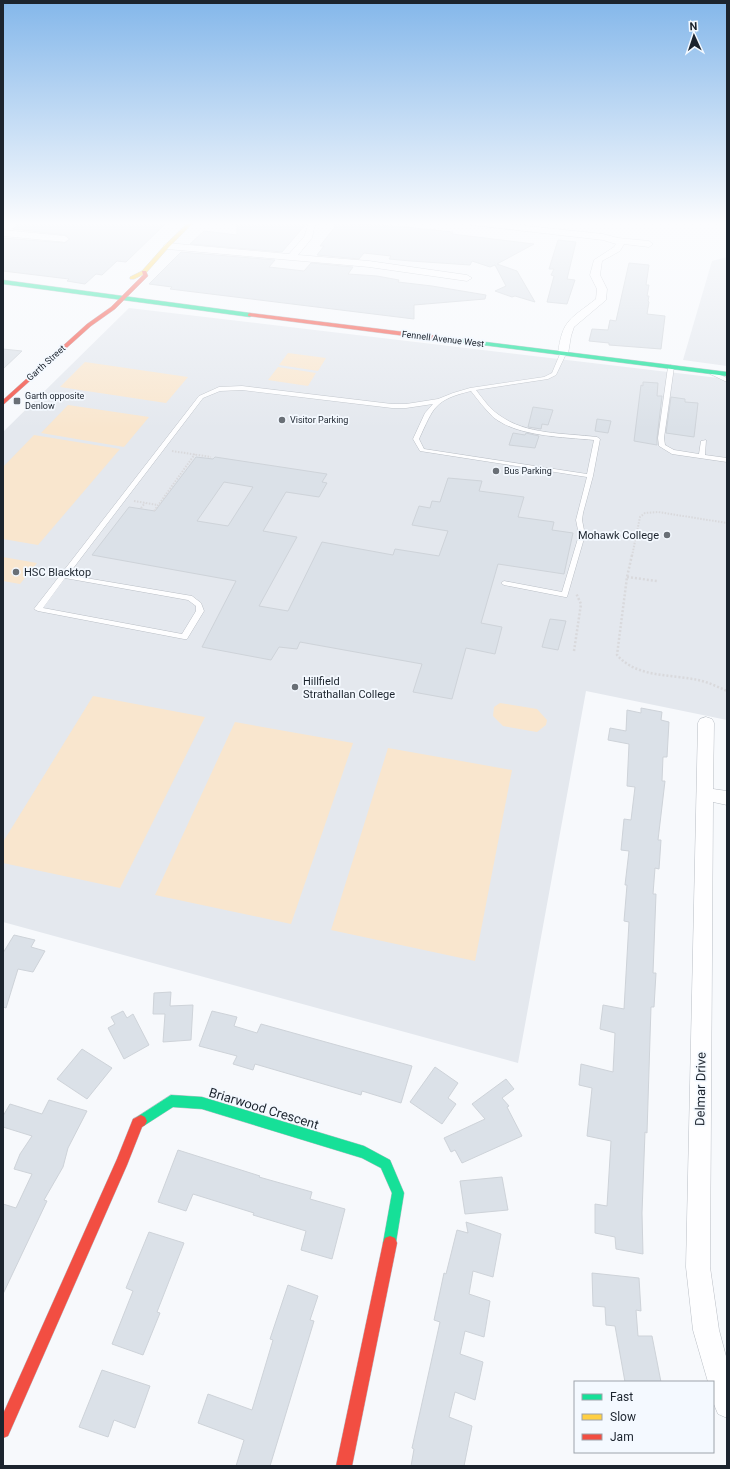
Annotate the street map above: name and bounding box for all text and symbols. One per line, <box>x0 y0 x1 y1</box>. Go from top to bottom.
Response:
north arrow <box>674 16 714 56</box>
text: N <box>689 20 698 33</box>
street label: Fennell Avenue West <box>401 329 485 349</box>
street label: Garth Street <box>25 343 67 383</box>
place label: Garth opposite Denlow <box>25 391 85 411</box>
marker: Garth opposite Denlow <box>12 396 22 406</box>
marker: Visitor Parking <box>277 415 287 425</box>
place label: Visitor Parking <box>290 415 348 425</box>
marker: Bus Parking <box>491 466 501 476</box>
place label: Bus Parking <box>504 466 552 476</box>
place label: Mohawk College <box>578 529 659 542</box>
marker: Mohawk College <box>662 530 672 540</box>
place label: HSC Blacktop <box>24 566 91 579</box>
marker: HSC Blacktop <box>11 567 21 577</box>
place label: Hillfield Strathallan College <box>303 675 395 701</box>
marker: Hillfield Strathallan College <box>290 682 300 692</box>
street label: Delmar Drive <box>692 1052 709 1126</box>
street label: Briarwood Crescent <box>207 1085 321 1132</box>
legend <box>574 1381 714 1453</box>
text: Fast <box>610 1390 633 1404</box>
text: Slow <box>610 1410 636 1424</box>
text: Jam <box>610 1430 634 1444</box>

